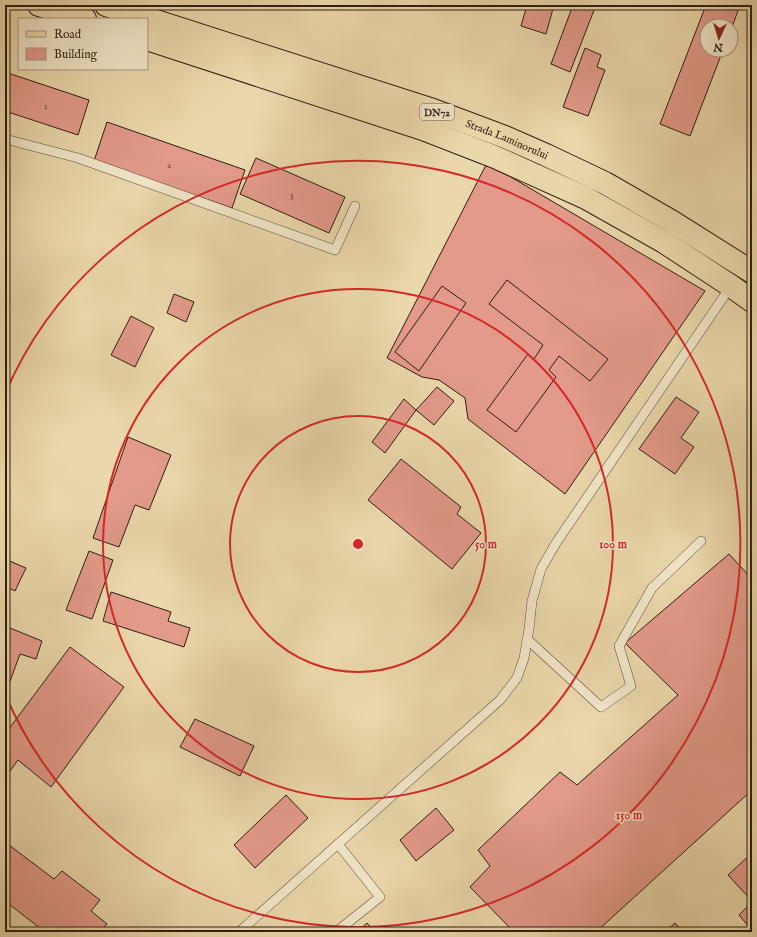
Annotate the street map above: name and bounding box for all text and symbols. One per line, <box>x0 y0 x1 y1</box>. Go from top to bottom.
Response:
legend <box>18 18 148 70</box>
north arrow <box>699 18 739 58</box>
text: Road <box>54 27 82 42</box>
text: N <box>713 40 725 54</box>
text: Building <box>54 47 98 62</box>
house number: 1 <box>44 101 48 112</box>
road number: DN72 <box>420 104 454 120</box>
street label: Strada Laminorului <box>463 117 551 163</box>
house number: 2 <box>167 160 171 171</box>
house number: 3 <box>290 190 294 201</box>
centre of rings <box>351 537 365 551</box>
text: 50 m <box>475 537 498 552</box>
text: 100 m <box>599 537 628 552</box>
text: 150 m <box>616 808 643 823</box>

